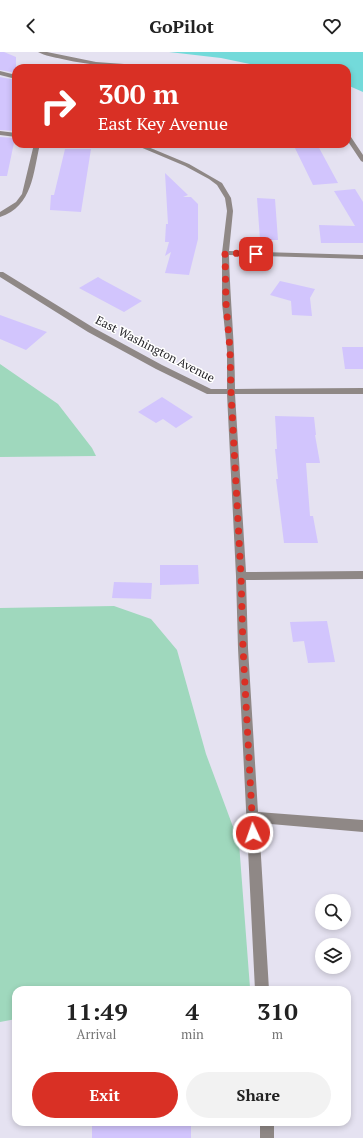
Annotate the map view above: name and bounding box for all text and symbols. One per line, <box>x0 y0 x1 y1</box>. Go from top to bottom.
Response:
text: GoPilot <box>149 14 214 38</box>
icon: back <box>20 15 42 37</box>
icon: heart <box>321 15 343 37</box>
text: 300 m <box>98 75 179 112</box>
icon: right <box>32 80 84 132</box>
text: East Key Avenue <box>98 111 228 135</box>
pin <box>239 237 273 271</box>
icon: arrive <box>245 243 267 265</box>
street label: East Washington Avenue <box>93 312 217 385</box>
position arrow <box>232 812 274 854</box>
map controls <box>315 894 351 974</box>
button: search <box>315 894 351 930</box>
button: layers <box>315 938 351 974</box>
text: 11:49 <box>65 995 128 1027</box>
text: 4 <box>186 995 199 1027</box>
text: 310 <box>257 995 298 1027</box>
text: Arrival <box>77 1025 116 1043</box>
text: min <box>181 1025 204 1043</box>
text: m <box>272 1025 283 1043</box>
button: Exit <box>32 1072 178 1118</box>
button: Share <box>186 1072 331 1118</box>

